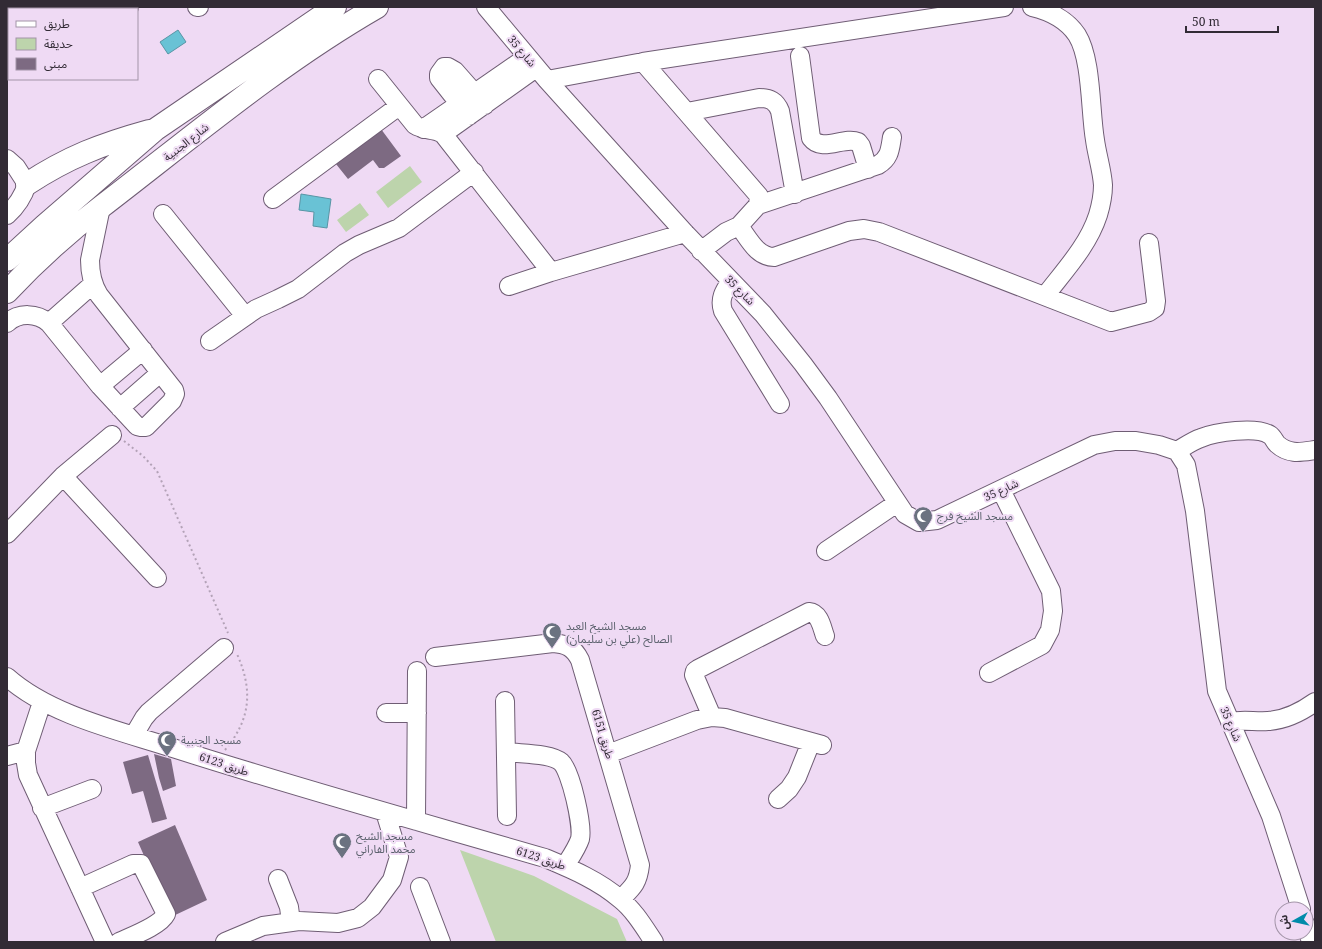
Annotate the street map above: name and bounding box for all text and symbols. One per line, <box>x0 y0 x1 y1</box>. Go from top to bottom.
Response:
legend <box>8 8 138 80</box>
scale bar <box>1186 8 1278 34</box>
text: 50 m <box>1192 13 1220 30</box>
text: طريق <box>44 15 70 32</box>
street label: شارع 35 <box>504 32 540 70</box>
text: حديقة <box>44 35 73 52</box>
text: مبنى <box>44 55 67 72</box>
street label: شارع الجنبية <box>160 119 212 165</box>
street label: شارع 35 <box>721 271 759 309</box>
street label: شارع 35 <box>981 475 1021 505</box>
mosque icon: مسجد الشيخ فرج <box>912 505 934 533</box>
place label: مسجد الشيخ فرج <box>937 508 1013 524</box>
place label: مسجد الشيخ العبد الصالح (علي بن سليمان) <box>566 618 672 649</box>
mosque icon: مسجد الشيخ العبد الصالح (علي بن سليمان) <box>541 621 563 649</box>
street label: شارع 35 <box>1216 704 1246 744</box>
street label: طريق 6151 <box>589 707 618 761</box>
mosque icon: مسجد الجنبية <box>156 729 178 757</box>
place label: مسجد الجنبية <box>181 732 242 747</box>
street label: طريق 6123 <box>198 748 251 779</box>
place label: مسجد الشيخ محمد الفاراني <box>356 828 416 859</box>
mosque icon: مسجد الشيخ محمد الفاراني <box>331 831 353 859</box>
street label: طريق 6123 <box>515 842 568 873</box>
north arrow <box>1274 901 1314 941</box>
text: ش <box>1275 914 1292 931</box>

